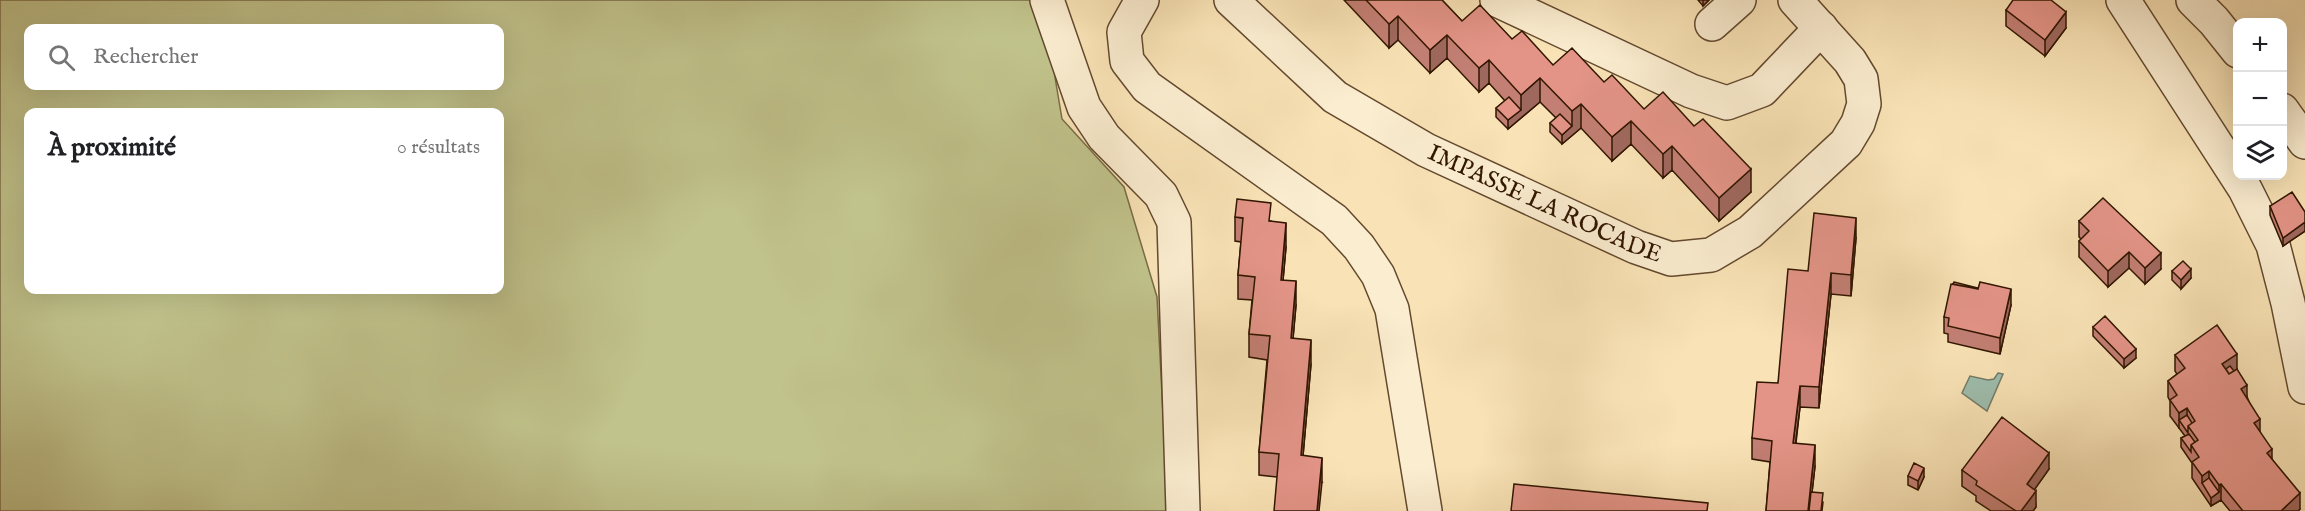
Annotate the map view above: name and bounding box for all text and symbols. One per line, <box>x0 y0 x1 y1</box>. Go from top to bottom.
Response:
map controls <box>2233 18 2287 180</box>
button: + <box>2233 18 2287 72</box>
search box <box>24 24 504 90</box>
icon: search <box>45 41 78 74</box>
text: Rechercher <box>93 43 198 71</box>
button: − <box>2233 72 2287 126</box>
button: layers <box>2233 126 2287 180</box>
text: À proximité <box>48 131 176 164</box>
text: 0 résultats <box>397 135 480 160</box>
street label: IMPASSE LA ROCADE <box>1423 137 1666 270</box>

